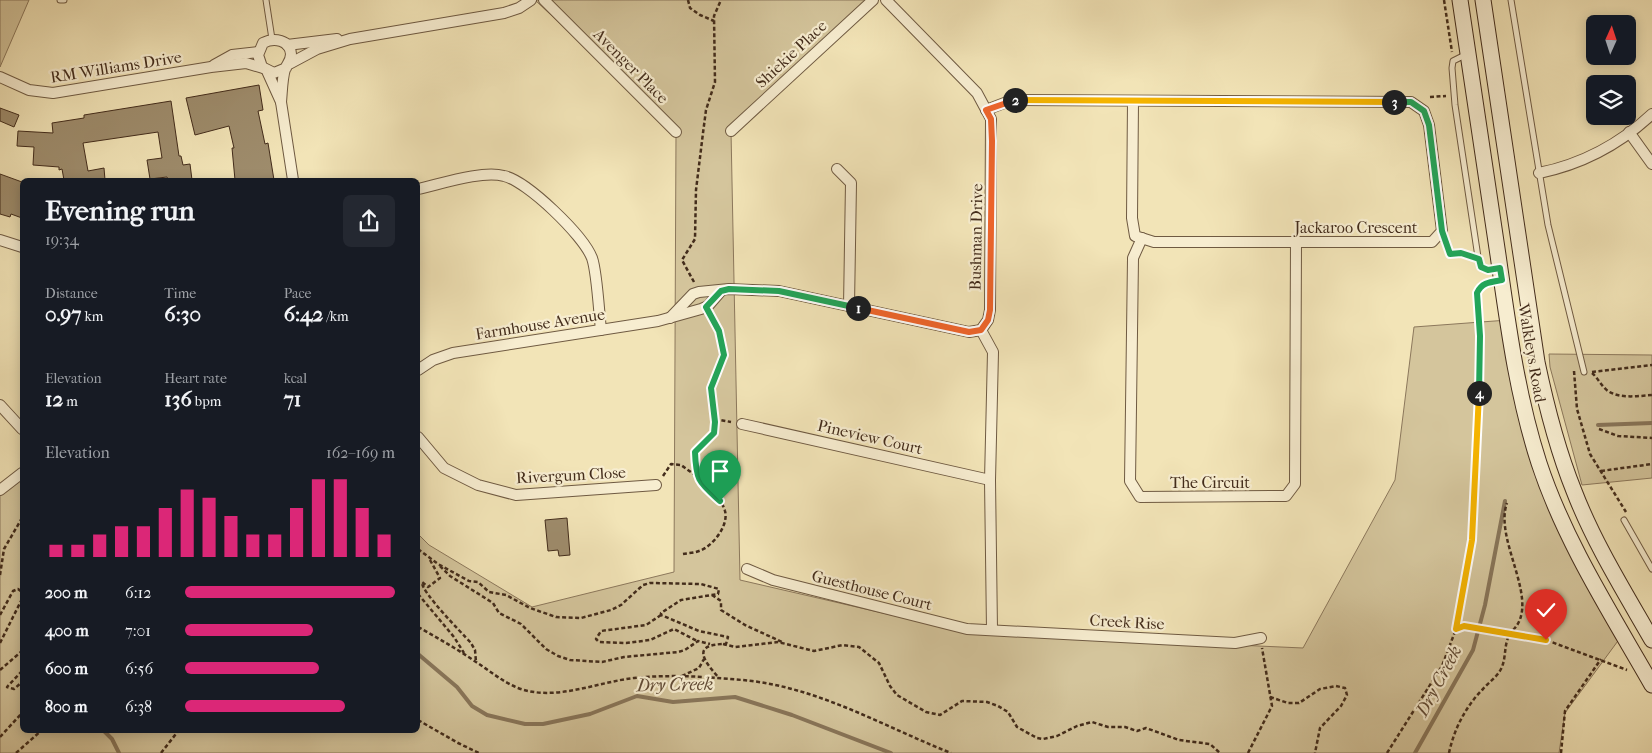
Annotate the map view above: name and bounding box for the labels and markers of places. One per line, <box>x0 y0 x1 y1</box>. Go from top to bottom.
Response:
pin: 2 <box>1002 88 1028 112</box>
pin: 3 <box>1382 90 1406 114</box>
pin: 1 <box>846 296 870 320</box>
pin: 4 <box>1466 380 1492 406</box>
pin <box>699 450 741 501</box>
pin <box>1525 589 1567 640</box>

